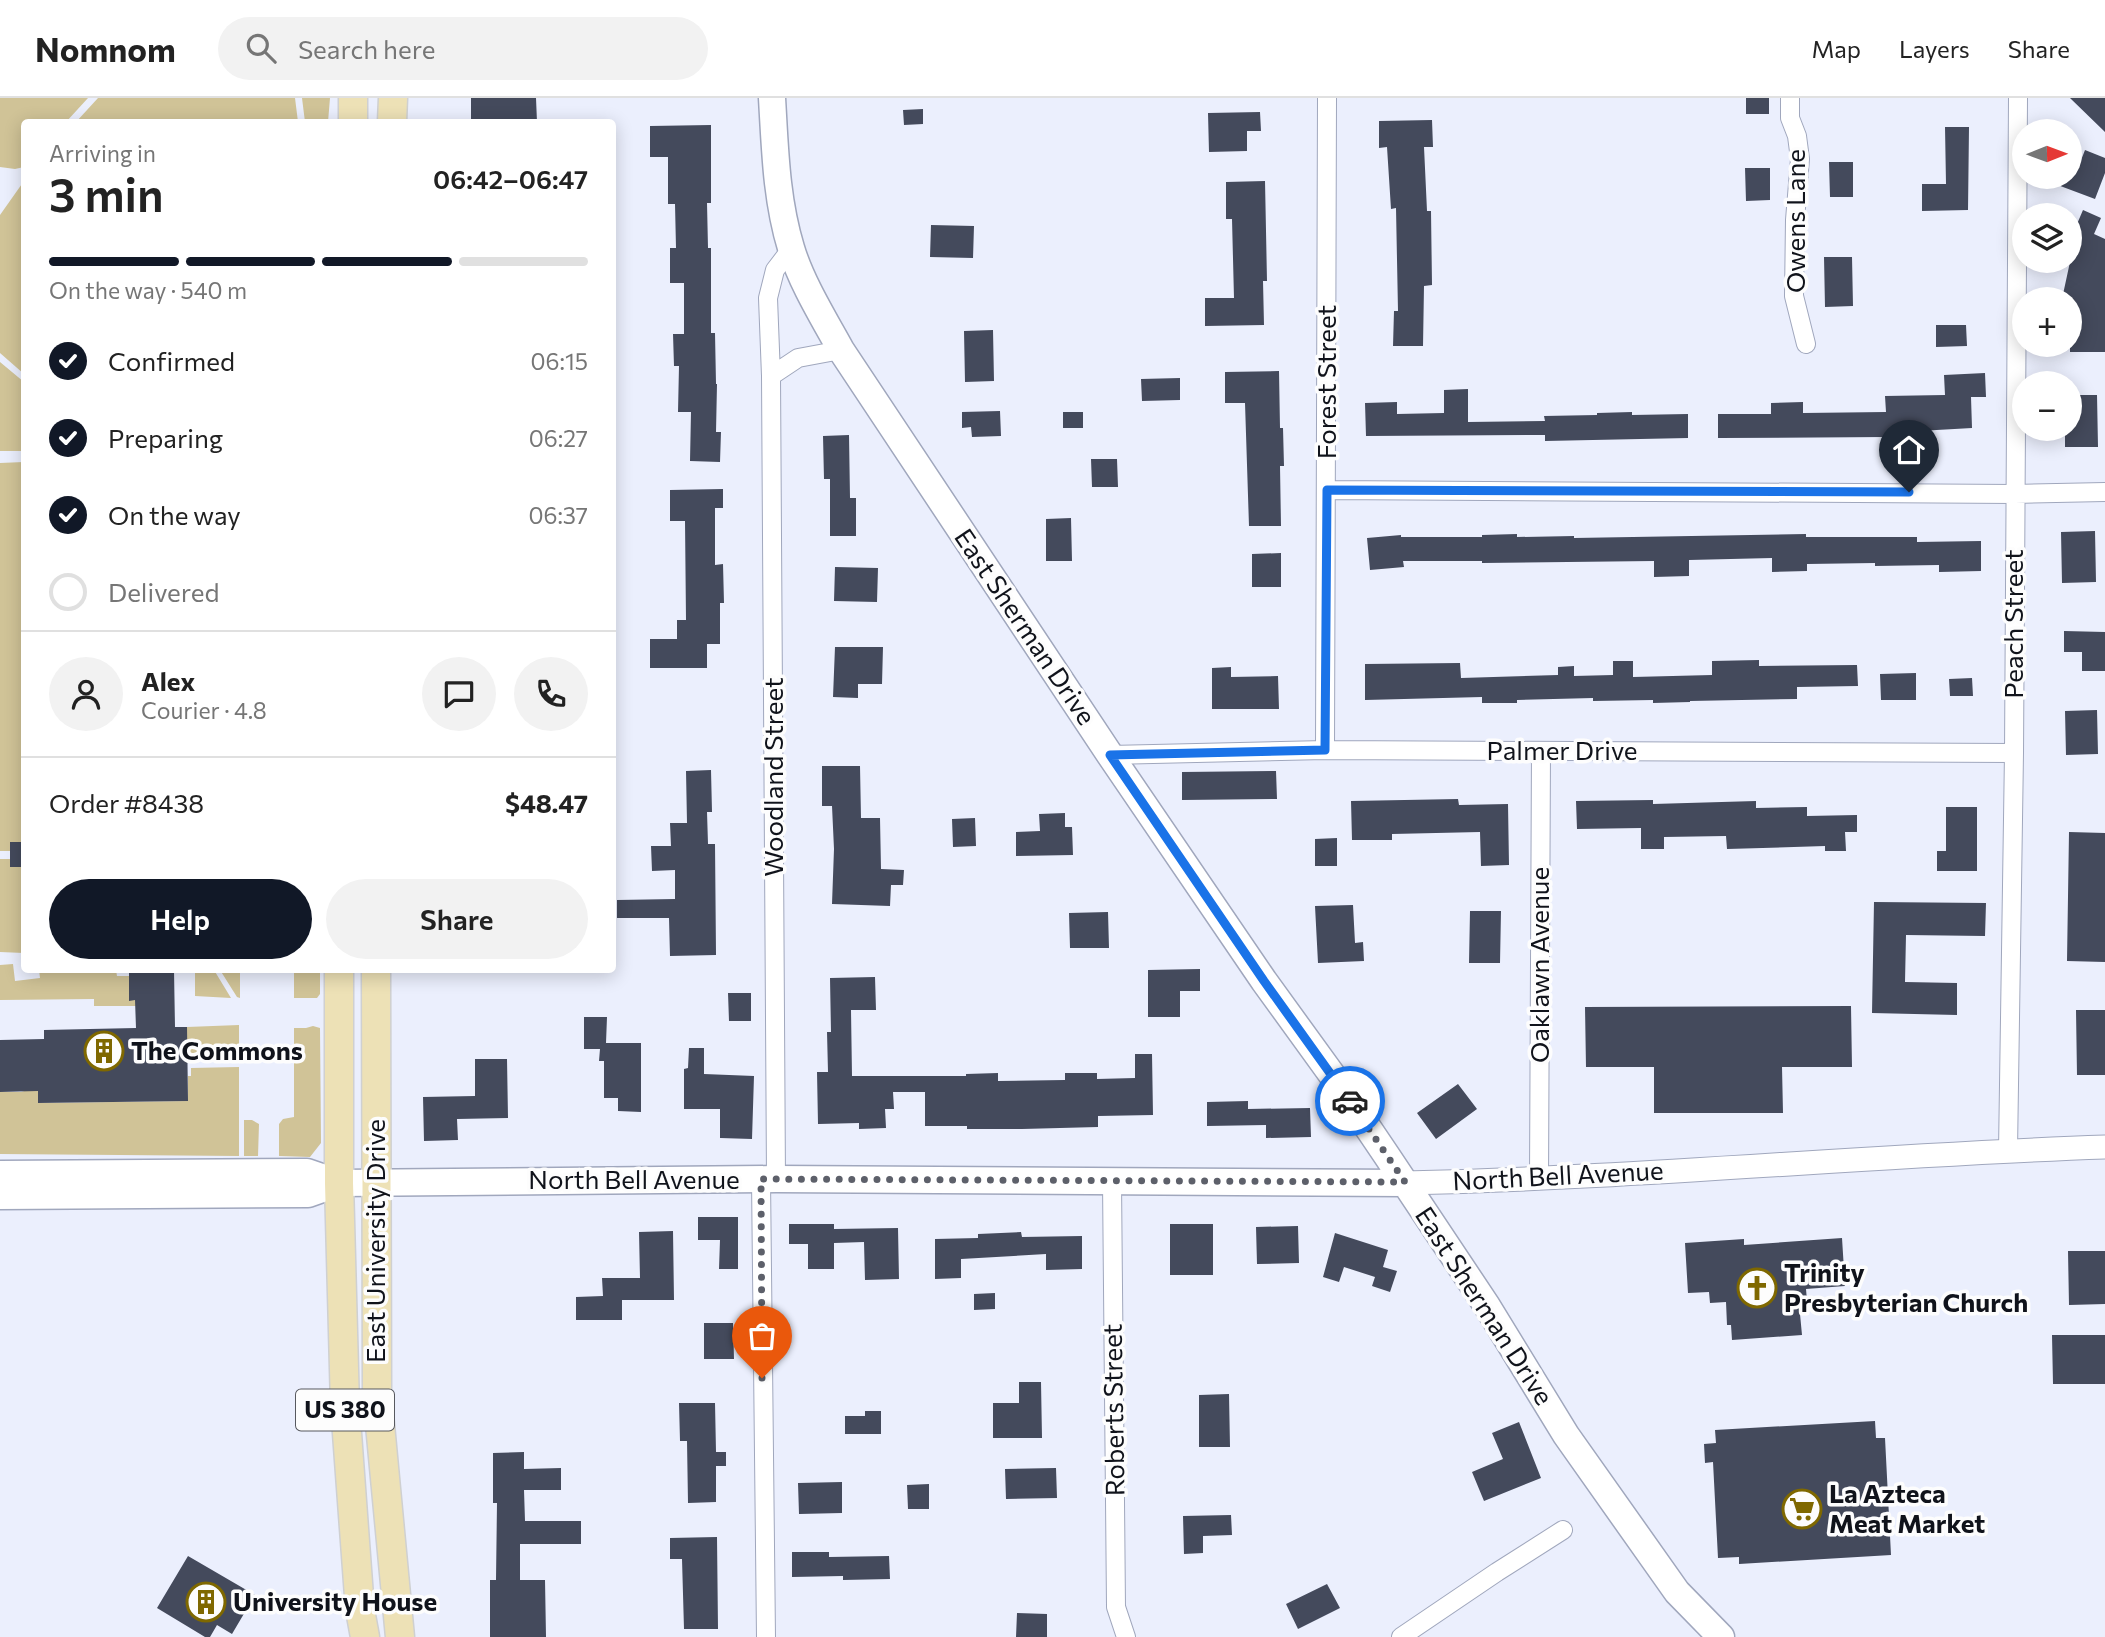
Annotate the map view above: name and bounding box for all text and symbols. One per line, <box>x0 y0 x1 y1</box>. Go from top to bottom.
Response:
search box <box>218 17 708 80</box>
text: Nomnom <box>35 28 176 69</box>
icon: search <box>242 29 280 67</box>
text: Search here <box>298 33 435 64</box>
text: Map <box>1812 34 1861 63</box>
text: Layers <box>1899 34 1970 63</box>
text: Share <box>2008 34 2070 63</box>
north arrow <box>2012 119 2082 189</box>
map controls <box>2012 119 2082 441</box>
text: Arriving in <box>49 139 156 167</box>
street label: Owens Lane <box>1779 149 1810 293</box>
text: 06:42–06:47 <box>433 163 588 194</box>
text: 3 min <box>49 165 164 221</box>
button: layers <box>2012 203 2082 273</box>
text: On the way · 540 m <box>49 276 247 304</box>
button: + <box>2012 287 2082 357</box>
street label: Forest Street <box>1310 305 1341 459</box>
icon: check <box>49 342 87 380</box>
text: Confirmed <box>108 345 235 376</box>
text: 06:15 <box>531 347 588 375</box>
button: − <box>2012 371 2082 441</box>
icon: check <box>49 419 87 457</box>
pin <box>1879 420 1939 492</box>
text: Preparing <box>108 422 223 453</box>
text: 06:27 <box>529 424 588 452</box>
icon: home <box>1890 431 1928 469</box>
icon: check <box>49 496 87 534</box>
text: On the way <box>108 499 241 530</box>
text: 06:37 <box>528 501 588 529</box>
street label: East Sherman Drive <box>949 522 1103 730</box>
street label: Peach Street <box>1997 549 2028 699</box>
text: Delivered <box>108 576 219 607</box>
button: person <box>49 657 123 731</box>
button: chat <box>422 657 496 731</box>
button: phone <box>514 657 588 731</box>
text: Alex <box>141 665 195 696</box>
street label: Woodland Street <box>757 677 788 877</box>
text: Courier · 4.8 <box>141 696 267 724</box>
street label: Palmer Drive <box>1486 734 1638 765</box>
text: Order #8438 <box>49 787 204 818</box>
text: $48.47 <box>505 787 588 818</box>
street label: Oaklawn Avenue <box>1523 867 1554 1063</box>
button: Help <box>49 879 312 959</box>
button: Share <box>326 879 588 959</box>
building icon: The Commons <box>83 1030 125 1072</box>
place label: The Commons <box>131 1034 303 1065</box>
courier <box>1315 1066 1385 1136</box>
icon: car <box>1331 1082 1369 1120</box>
street label: East University Drive <box>359 1119 390 1363</box>
street label: North Bell Avenue <box>1452 1153 1664 1196</box>
street label: North Bell Avenue <box>528 1163 740 1194</box>
street label: East Sherman Drive <box>1410 1200 1561 1410</box>
place label: Trinity Presbyterian Church <box>1784 1256 2028 1317</box>
church icon: Trinity Presbyterian Church <box>1736 1267 1778 1309</box>
pin <box>732 1306 792 1378</box>
icon: bag <box>743 1317 781 1355</box>
street label: Roberts Street <box>1095 1323 1130 1497</box>
road number: US 380 <box>296 1390 394 1430</box>
place label: La Azteca Meat Market <box>1829 1477 1985 1538</box>
supermarket icon: La Azteca Meat Market <box>1781 1488 1823 1530</box>
building icon: University House <box>185 1581 227 1623</box>
place label: University House <box>233 1585 437 1616</box>

